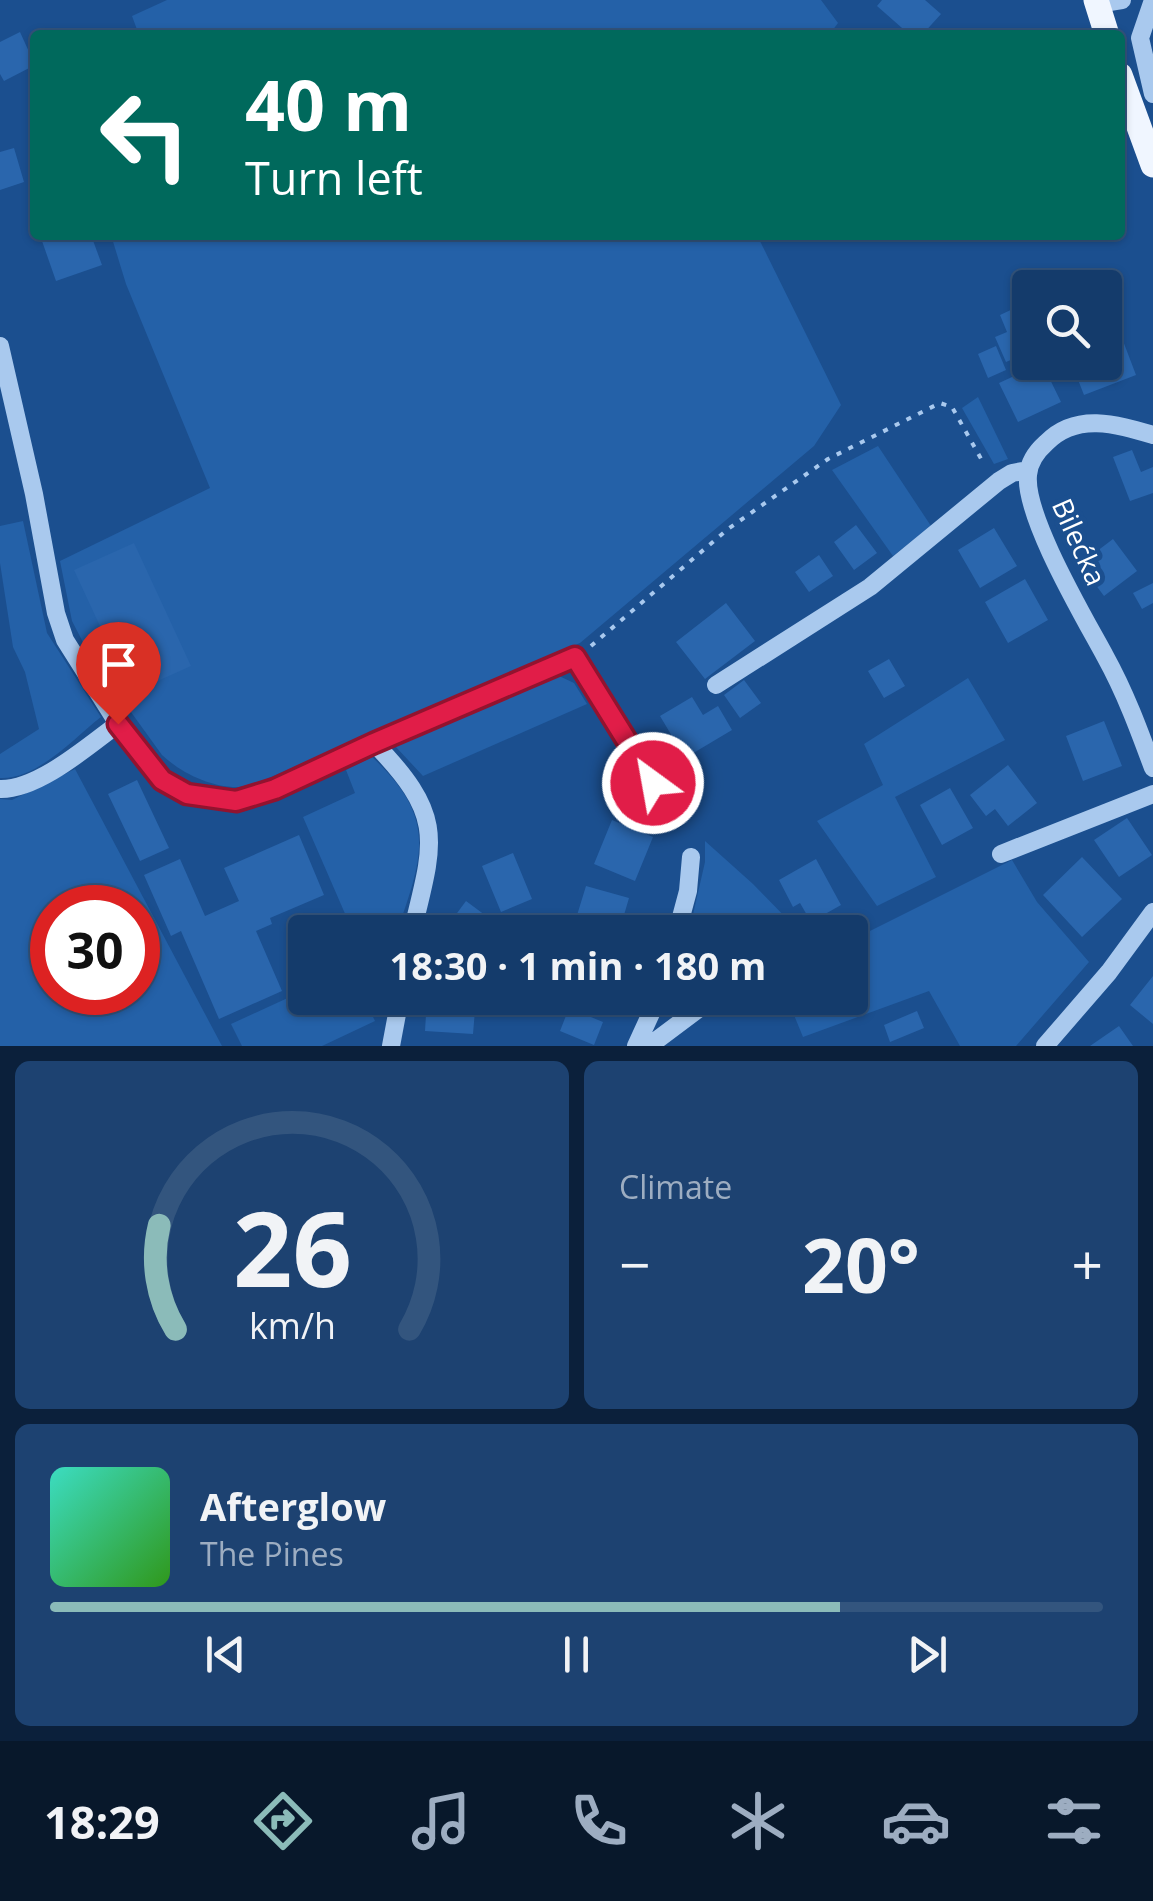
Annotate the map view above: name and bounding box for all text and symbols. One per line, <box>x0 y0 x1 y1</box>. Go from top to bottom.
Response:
text: 40 m <box>245 56 412 152</box>
icon: left <box>80 70 210 200</box>
text: Turn left <box>245 147 423 208</box>
map controls <box>1012 270 1122 380</box>
button: search <box>1012 270 1122 380</box>
street label: Bilećka <box>1044 492 1116 591</box>
pin <box>76 622 161 725</box>
icon: arrive <box>91 637 146 692</box>
position arrow <box>601 731 705 835</box>
speed limit sign: 30 <box>30 885 160 1015</box>
text: 18:30 · 1 min · 180 m <box>390 939 766 991</box>
text: Climate <box>619 1165 732 1208</box>
text: 26 <box>233 1176 351 1317</box>
text: 20° <box>802 1213 920 1315</box>
text: − <box>619 1226 650 1301</box>
text: + <box>1072 1226 1103 1301</box>
text: km/h <box>249 1301 335 1349</box>
text: Afterglow <box>200 1480 386 1532</box>
text: The Pines <box>200 1532 344 1575</box>
icon: previous <box>198 1627 253 1682</box>
icon: pause <box>549 1627 604 1682</box>
icon: next <box>900 1627 955 1682</box>
icon: directions <box>248 1786 318 1856</box>
icon: music <box>406 1786 476 1856</box>
icon: phone <box>564 1786 634 1856</box>
icon: climate <box>723 1786 793 1856</box>
icon: car <box>881 1786 951 1856</box>
icon: filters <box>1039 1786 1109 1856</box>
text: 18:29 <box>44 1791 160 1852</box>

